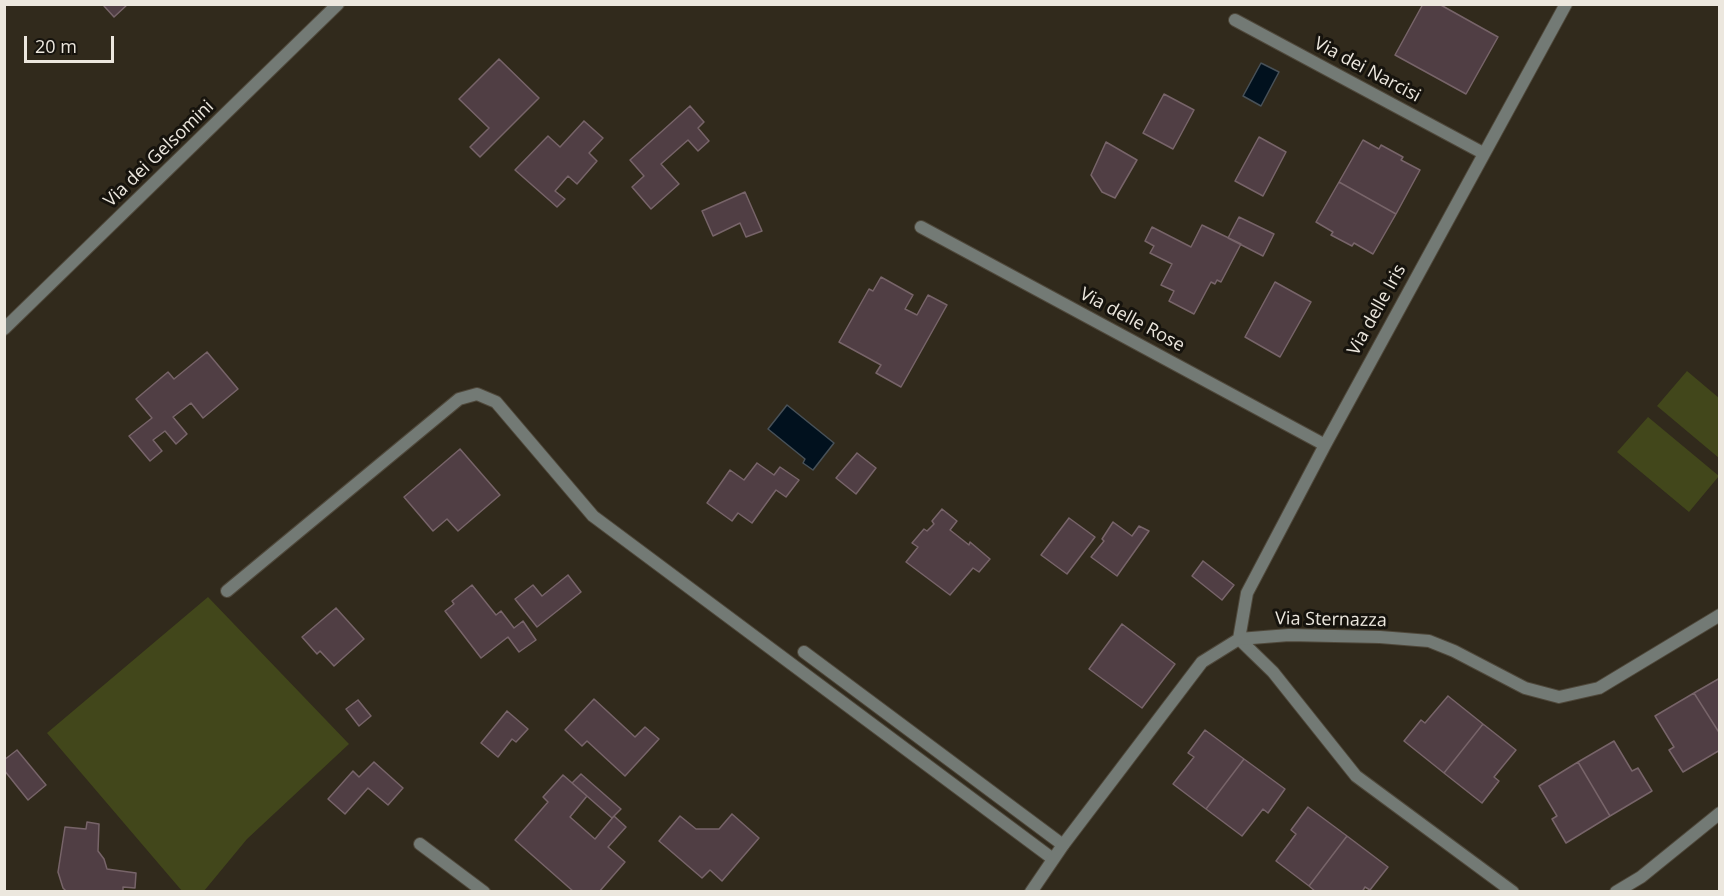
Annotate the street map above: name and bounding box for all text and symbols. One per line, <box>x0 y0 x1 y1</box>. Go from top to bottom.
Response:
scale bar <box>27 24 117 62</box>
street label: Via dei Narcisi <box>1310 33 1424 107</box>
text: 20 m <box>35 34 77 58</box>
street label: Via dei Gelsomini <box>100 96 218 212</box>
street label: Via delle Iris <box>1343 261 1411 359</box>
street label: Via delle Rose <box>1076 283 1188 357</box>
street label: Via Sternazza <box>1275 608 1387 632</box>

